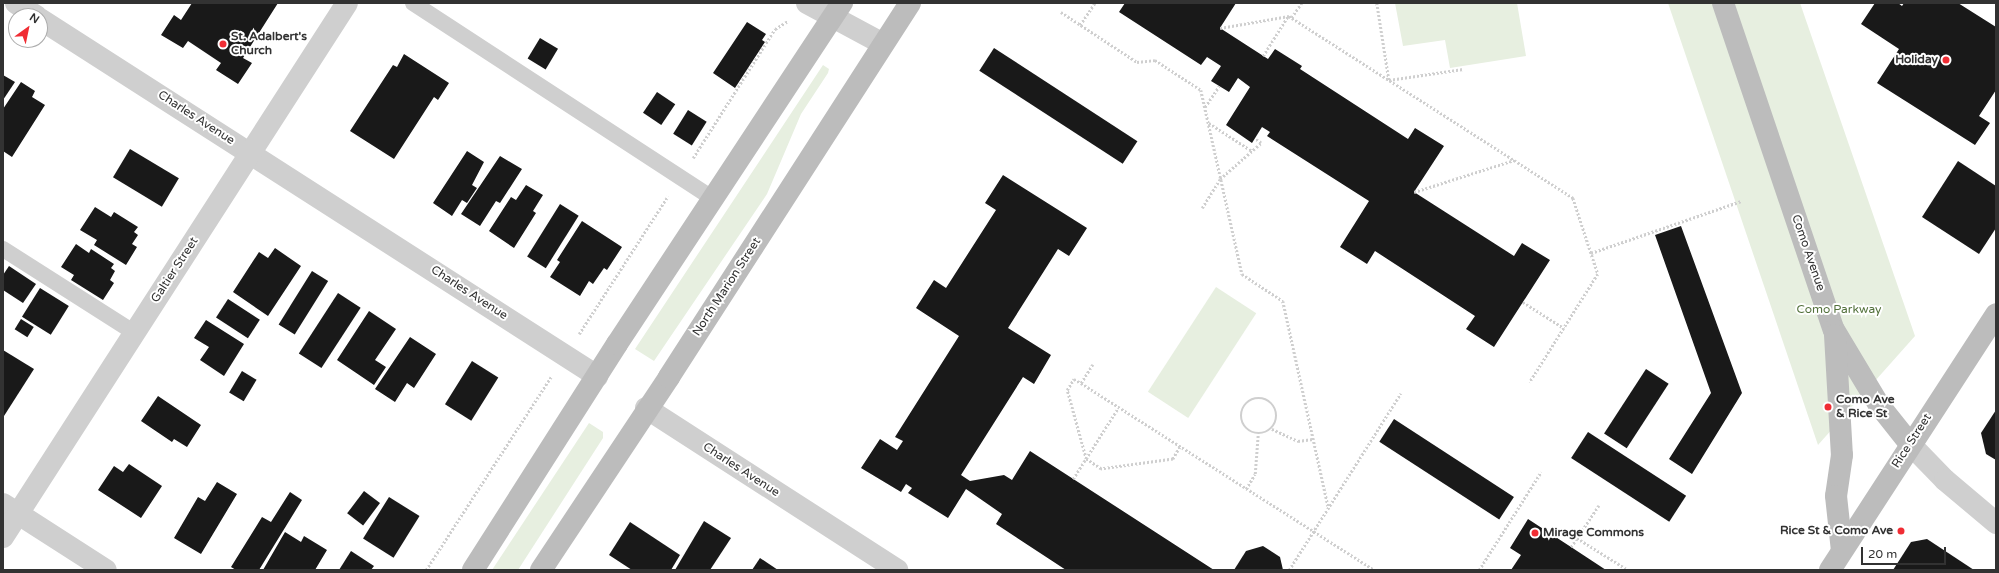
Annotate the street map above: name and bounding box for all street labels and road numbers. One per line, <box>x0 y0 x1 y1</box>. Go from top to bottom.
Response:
street label: Charles Avenue <box>155 88 237 148</box>
street label: Como Avenue <box>1788 213 1828 293</box>
street label: Galtier Street <box>148 235 202 305</box>
street label: North Marion Street <box>690 235 764 339</box>
street label: Charles Avenue <box>428 263 510 323</box>
street label: Rice Street <box>1889 411 1935 471</box>
street label: Charles Avenue <box>700 440 782 500</box>

